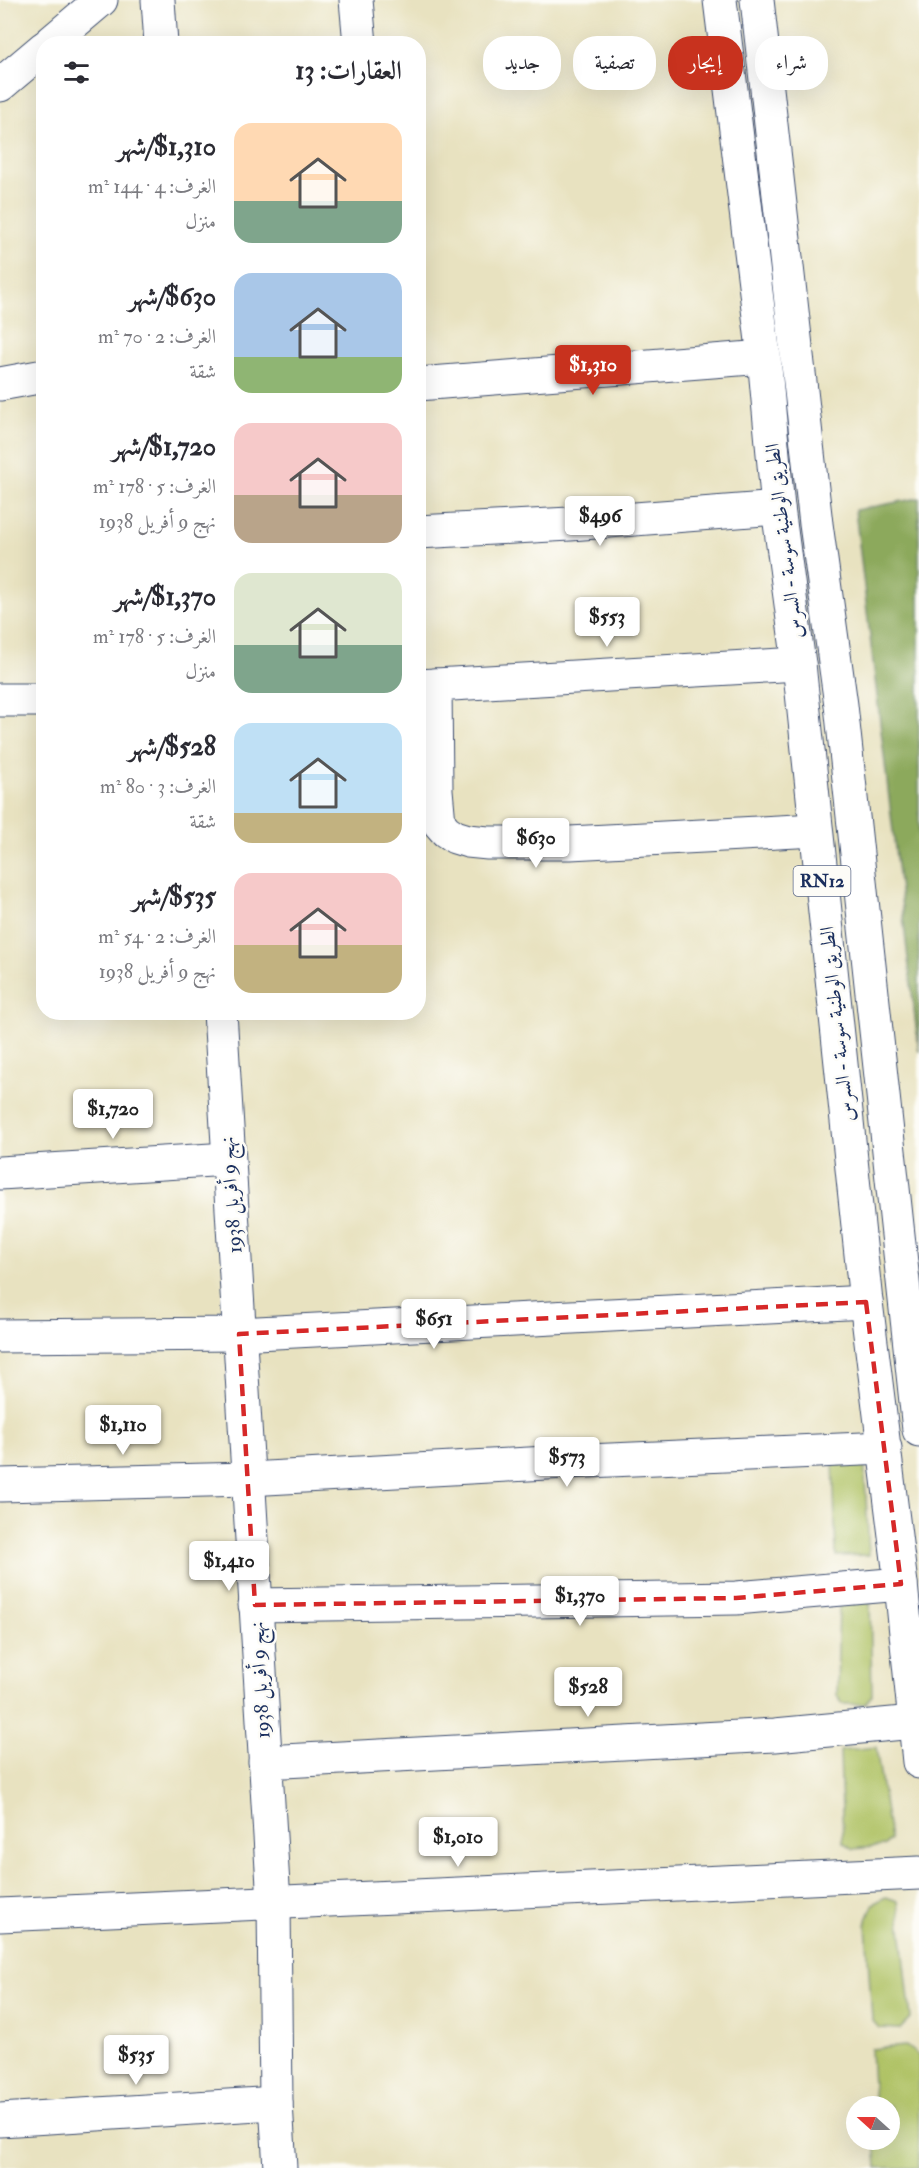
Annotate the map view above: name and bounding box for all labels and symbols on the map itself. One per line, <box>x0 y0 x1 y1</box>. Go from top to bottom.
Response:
pin: $1,310 <box>544 345 642 396</box>
street label: الطريق الوطنية سوسة - السرس <box>760 442 809 640</box>
pin: $496 <box>564 496 636 547</box>
pin: $553 <box>571 597 643 648</box>
pin: $630 <box>500 818 572 869</box>
road number: RN12 <box>794 866 850 896</box>
street label: الطريق الوطنية سوسة - السرس <box>814 925 861 1123</box>
pin: $1,720 <box>64 1089 162 1140</box>
street label: نهج 9 أفريل 1938 <box>212 1135 253 1254</box>
pin: $651 <box>398 1299 470 1350</box>
pin: $1,110 <box>74 1405 172 1456</box>
pin: $573 <box>531 1437 603 1488</box>
pin: $1,410 <box>180 1541 278 1592</box>
pin: $1,370 <box>531 1576 629 1627</box>
street label: نهج 9 أفريل 1938 <box>242 1621 281 1739</box>
pin: $528 <box>552 1667 624 1718</box>
pin: $1,010 <box>409 1817 507 1868</box>
pin: $535 <box>100 2035 172 2086</box>
north arrow <box>846 2096 900 2150</box>

